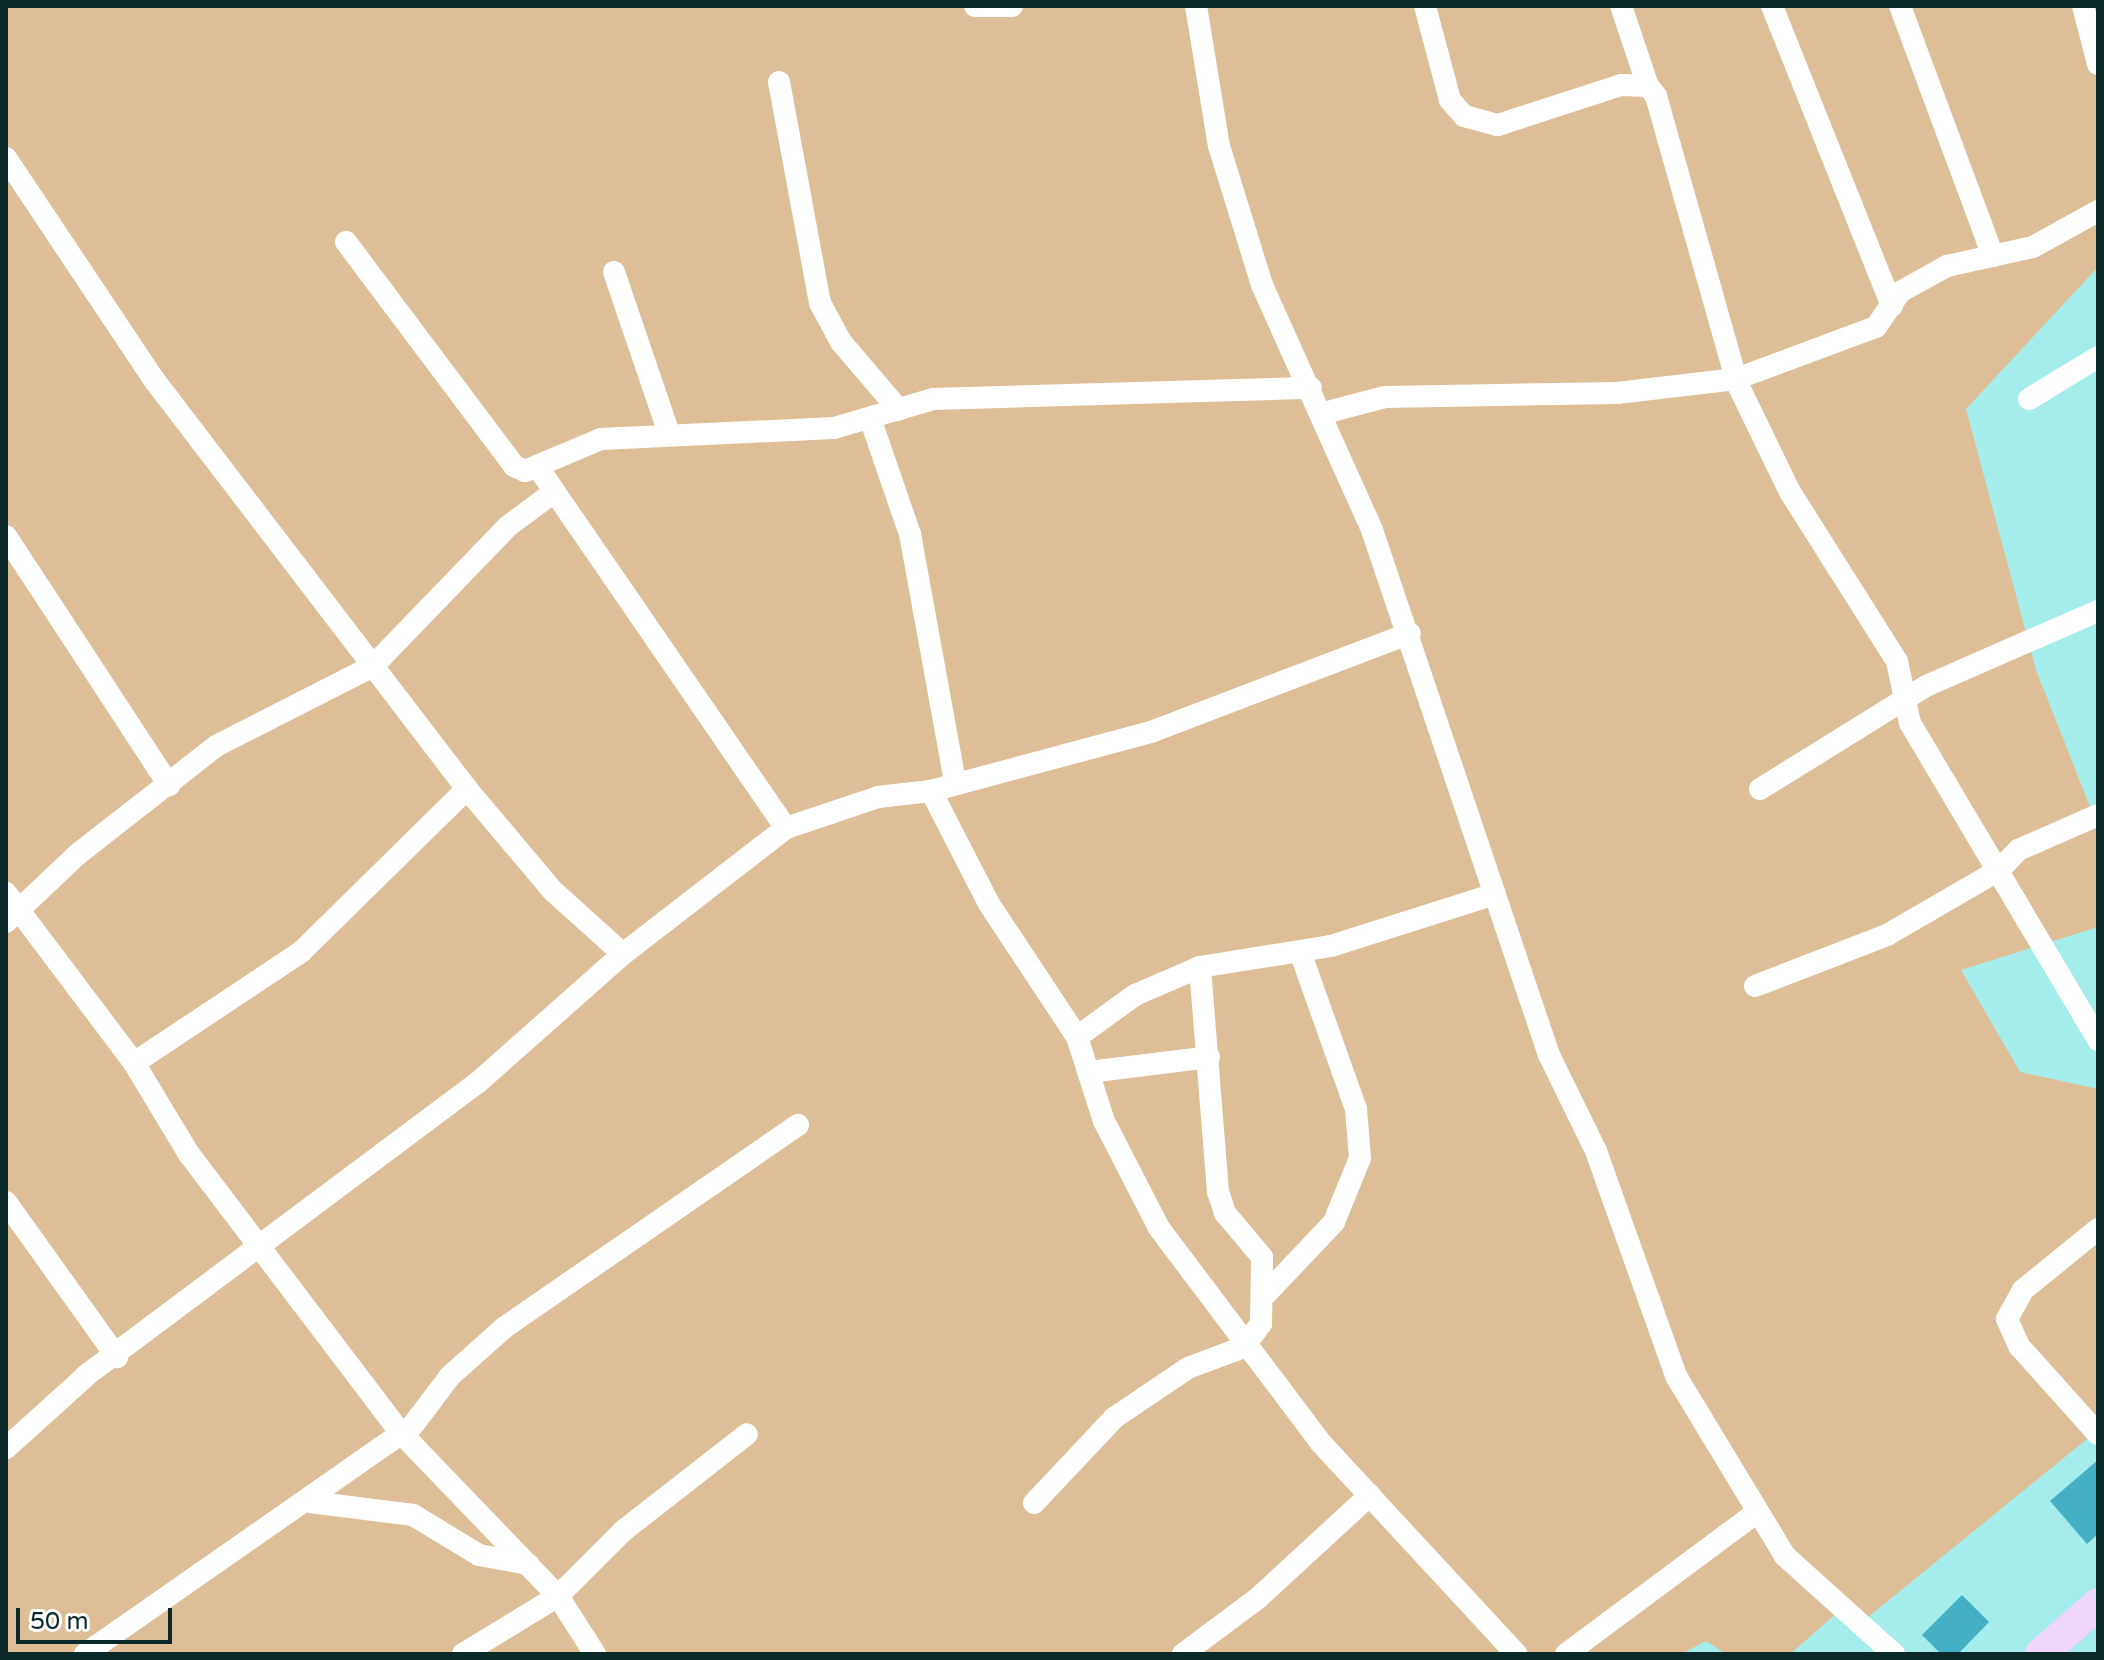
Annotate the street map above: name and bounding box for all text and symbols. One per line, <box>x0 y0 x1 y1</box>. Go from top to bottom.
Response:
scale bar <box>20 1592 176 1642</box>
text: 50 m <box>30 1607 88 1636</box>

